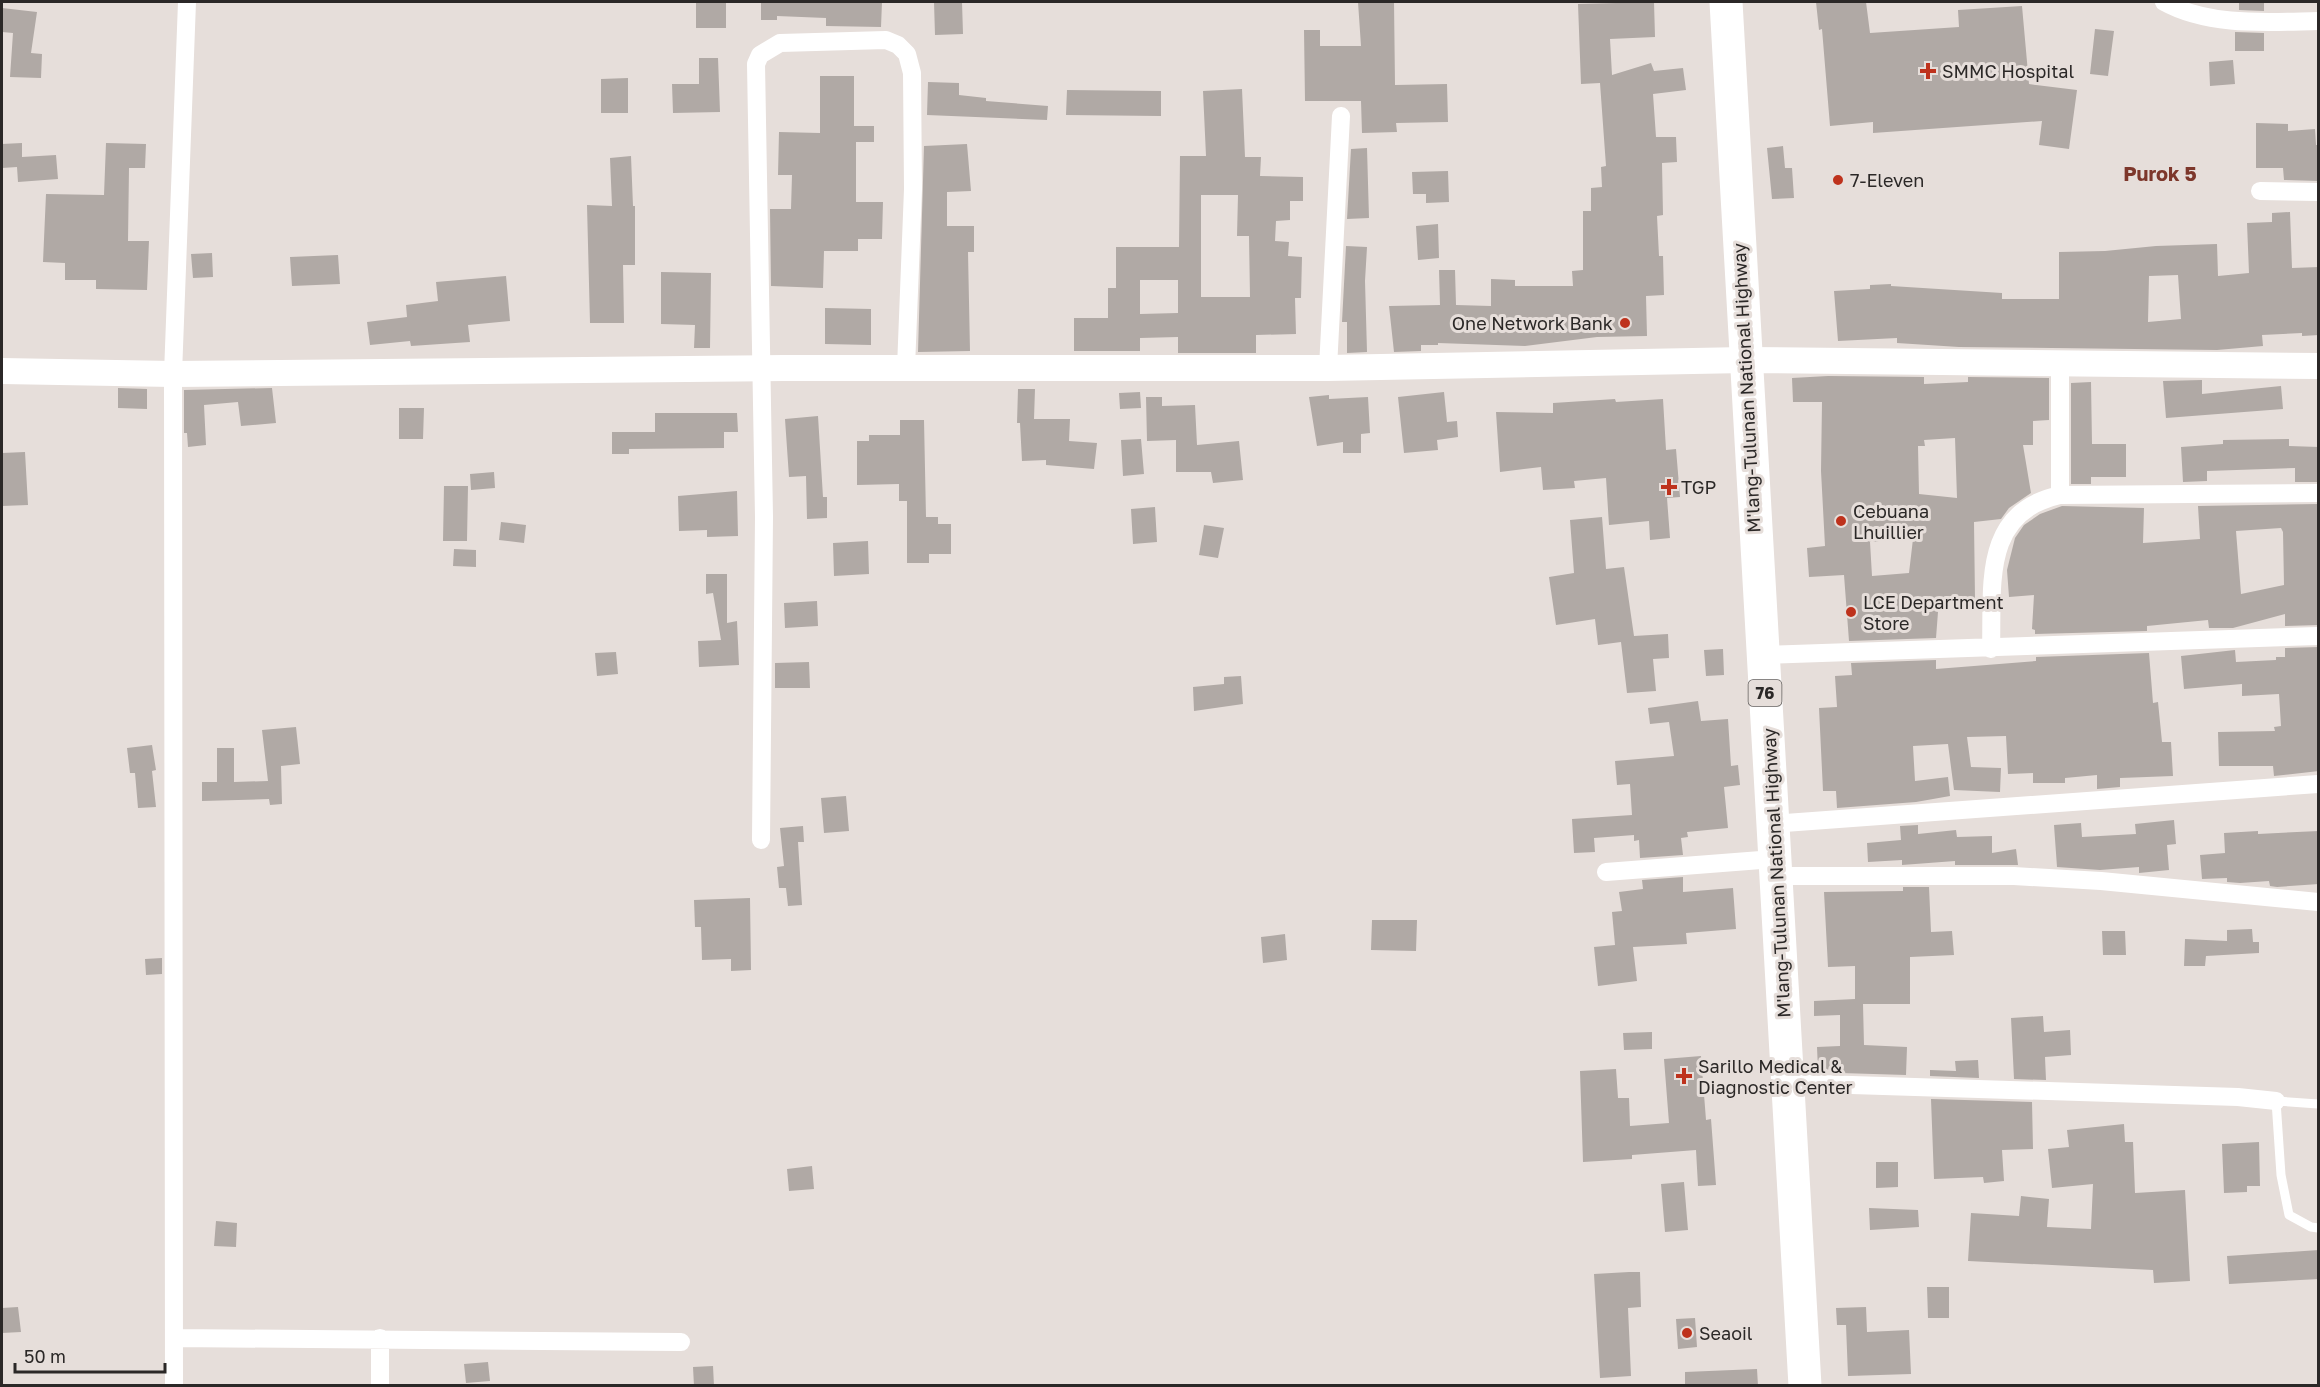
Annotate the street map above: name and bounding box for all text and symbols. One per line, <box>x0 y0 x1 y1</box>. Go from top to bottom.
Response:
place label: SMMC Hospital <box>1942 60 2075 82</box>
marker: SMMC Hospital <box>1919 62 1937 80</box>
district label: Purok 5 <box>2123 161 2197 185</box>
place label: 7-Eleven <box>1850 169 1924 191</box>
marker: 7-Eleven <box>1831 173 1845 187</box>
street label: M'lang-Tulunan National Highway <box>1727 242 1765 534</box>
place label: One Network Bank <box>1452 312 1613 334</box>
marker: One Network Bank <box>1618 316 1632 330</box>
place label: TGP <box>1681 476 1716 498</box>
marker: TGP <box>1662 480 1676 494</box>
place label: Cebuana Lhuillier <box>1853 500 1929 543</box>
marker: Cebuana Lhuillier <box>1834 514 1848 528</box>
place label: LCE Department Store <box>1863 591 2004 634</box>
marker: LCE Department Store <box>1844 605 1858 619</box>
road number: 76 <box>1748 680 1782 706</box>
street label: M'lang-Tulunan National Highway <box>1757 727 1795 1019</box>
place label: Sarillo Medical & Diagnostic Center <box>1698 1055 1853 1098</box>
marker: Sarillo Medical & Diagnostic Center <box>1675 1067 1693 1085</box>
place label: Seaoil <box>1699 1322 1753 1344</box>
marker: Seaoil <box>1680 1326 1694 1340</box>
scale bar <box>15 1336 165 1374</box>
text: 50 m <box>24 1345 66 1367</box>

